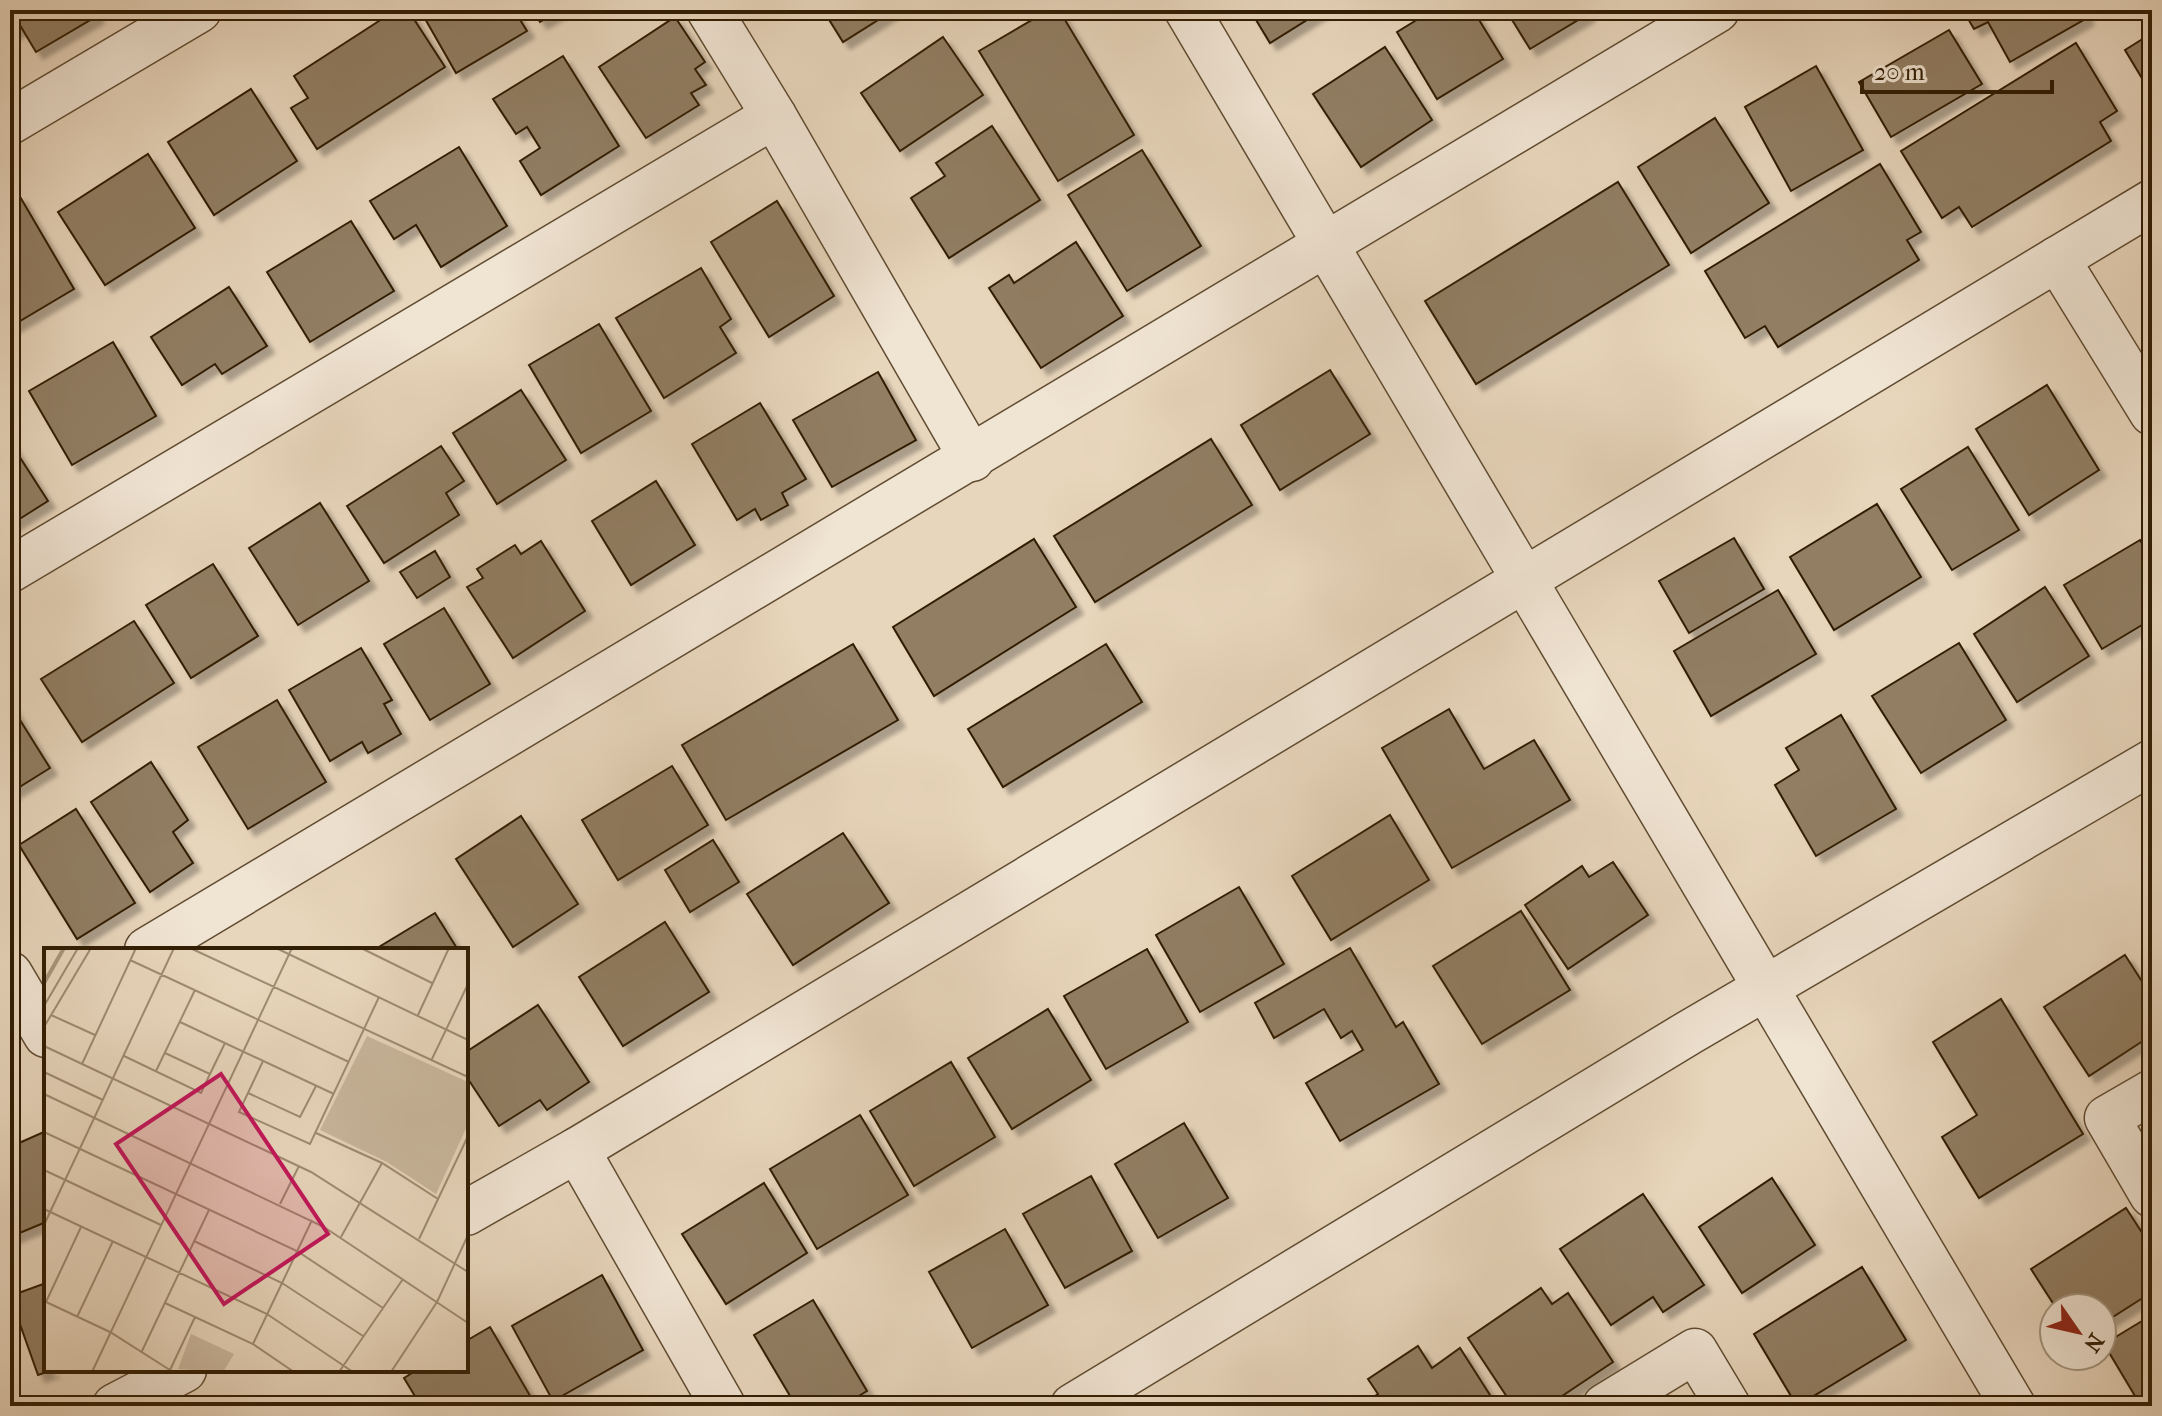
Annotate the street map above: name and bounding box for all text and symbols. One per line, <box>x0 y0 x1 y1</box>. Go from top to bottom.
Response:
scale bar <box>1862 44 2052 94</box>
text: 20 m <box>1874 58 1925 86</box>
inset map <box>44 948 468 1372</box>
north arrow <box>2038 1292 2118 1372</box>
text: N <box>2078 1328 2109 1357</box>

